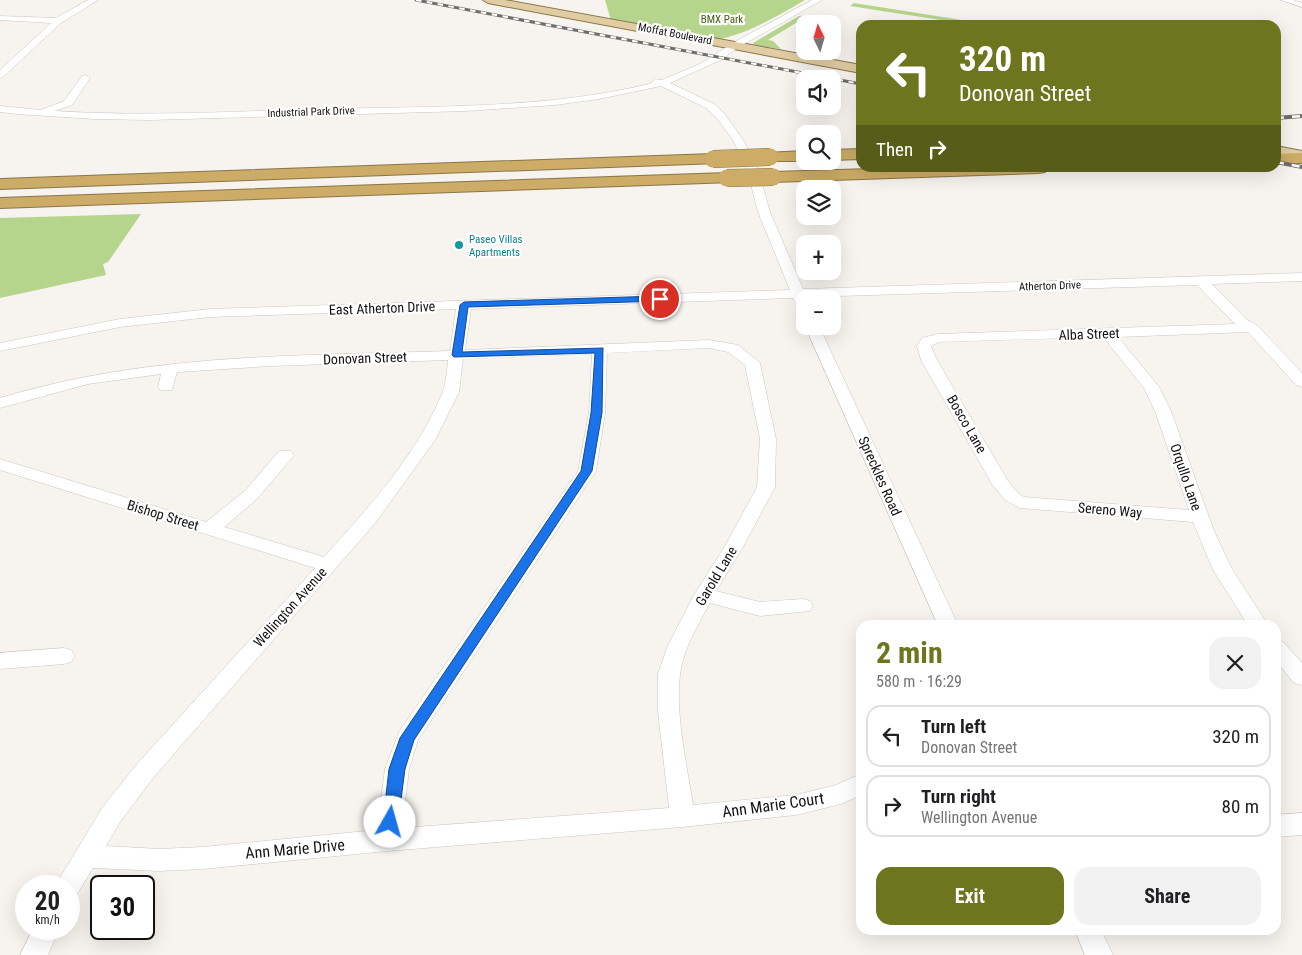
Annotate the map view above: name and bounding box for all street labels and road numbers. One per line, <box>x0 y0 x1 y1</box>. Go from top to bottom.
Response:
street label: Moffat Boulevard <box>637 20 713 48</box>
street label: Industrial Park Drive <box>267 104 355 120</box>
street label: Atherton Drive <box>1019 278 1081 294</box>
street label: East Atherton Drive <box>329 298 436 318</box>
street label: Alba Street <box>1058 325 1120 343</box>
street label: Donovan Street <box>323 349 407 367</box>
street label: Bosco Lane <box>944 392 990 456</box>
street label: Spreckles Road <box>855 434 905 518</box>
street label: Orqullo Lane <box>1167 441 1205 513</box>
street label: Bishop Street <box>125 497 201 533</box>
street label: Sereno Way <box>1077 499 1143 521</box>
street label: Garold Lane <box>692 543 740 609</box>
street label: Wellington Avenue <box>250 564 330 650</box>
street label: Ann Marie Court <box>721 788 825 822</box>
street label: Ann Marie Drive <box>244 835 346 863</box>

